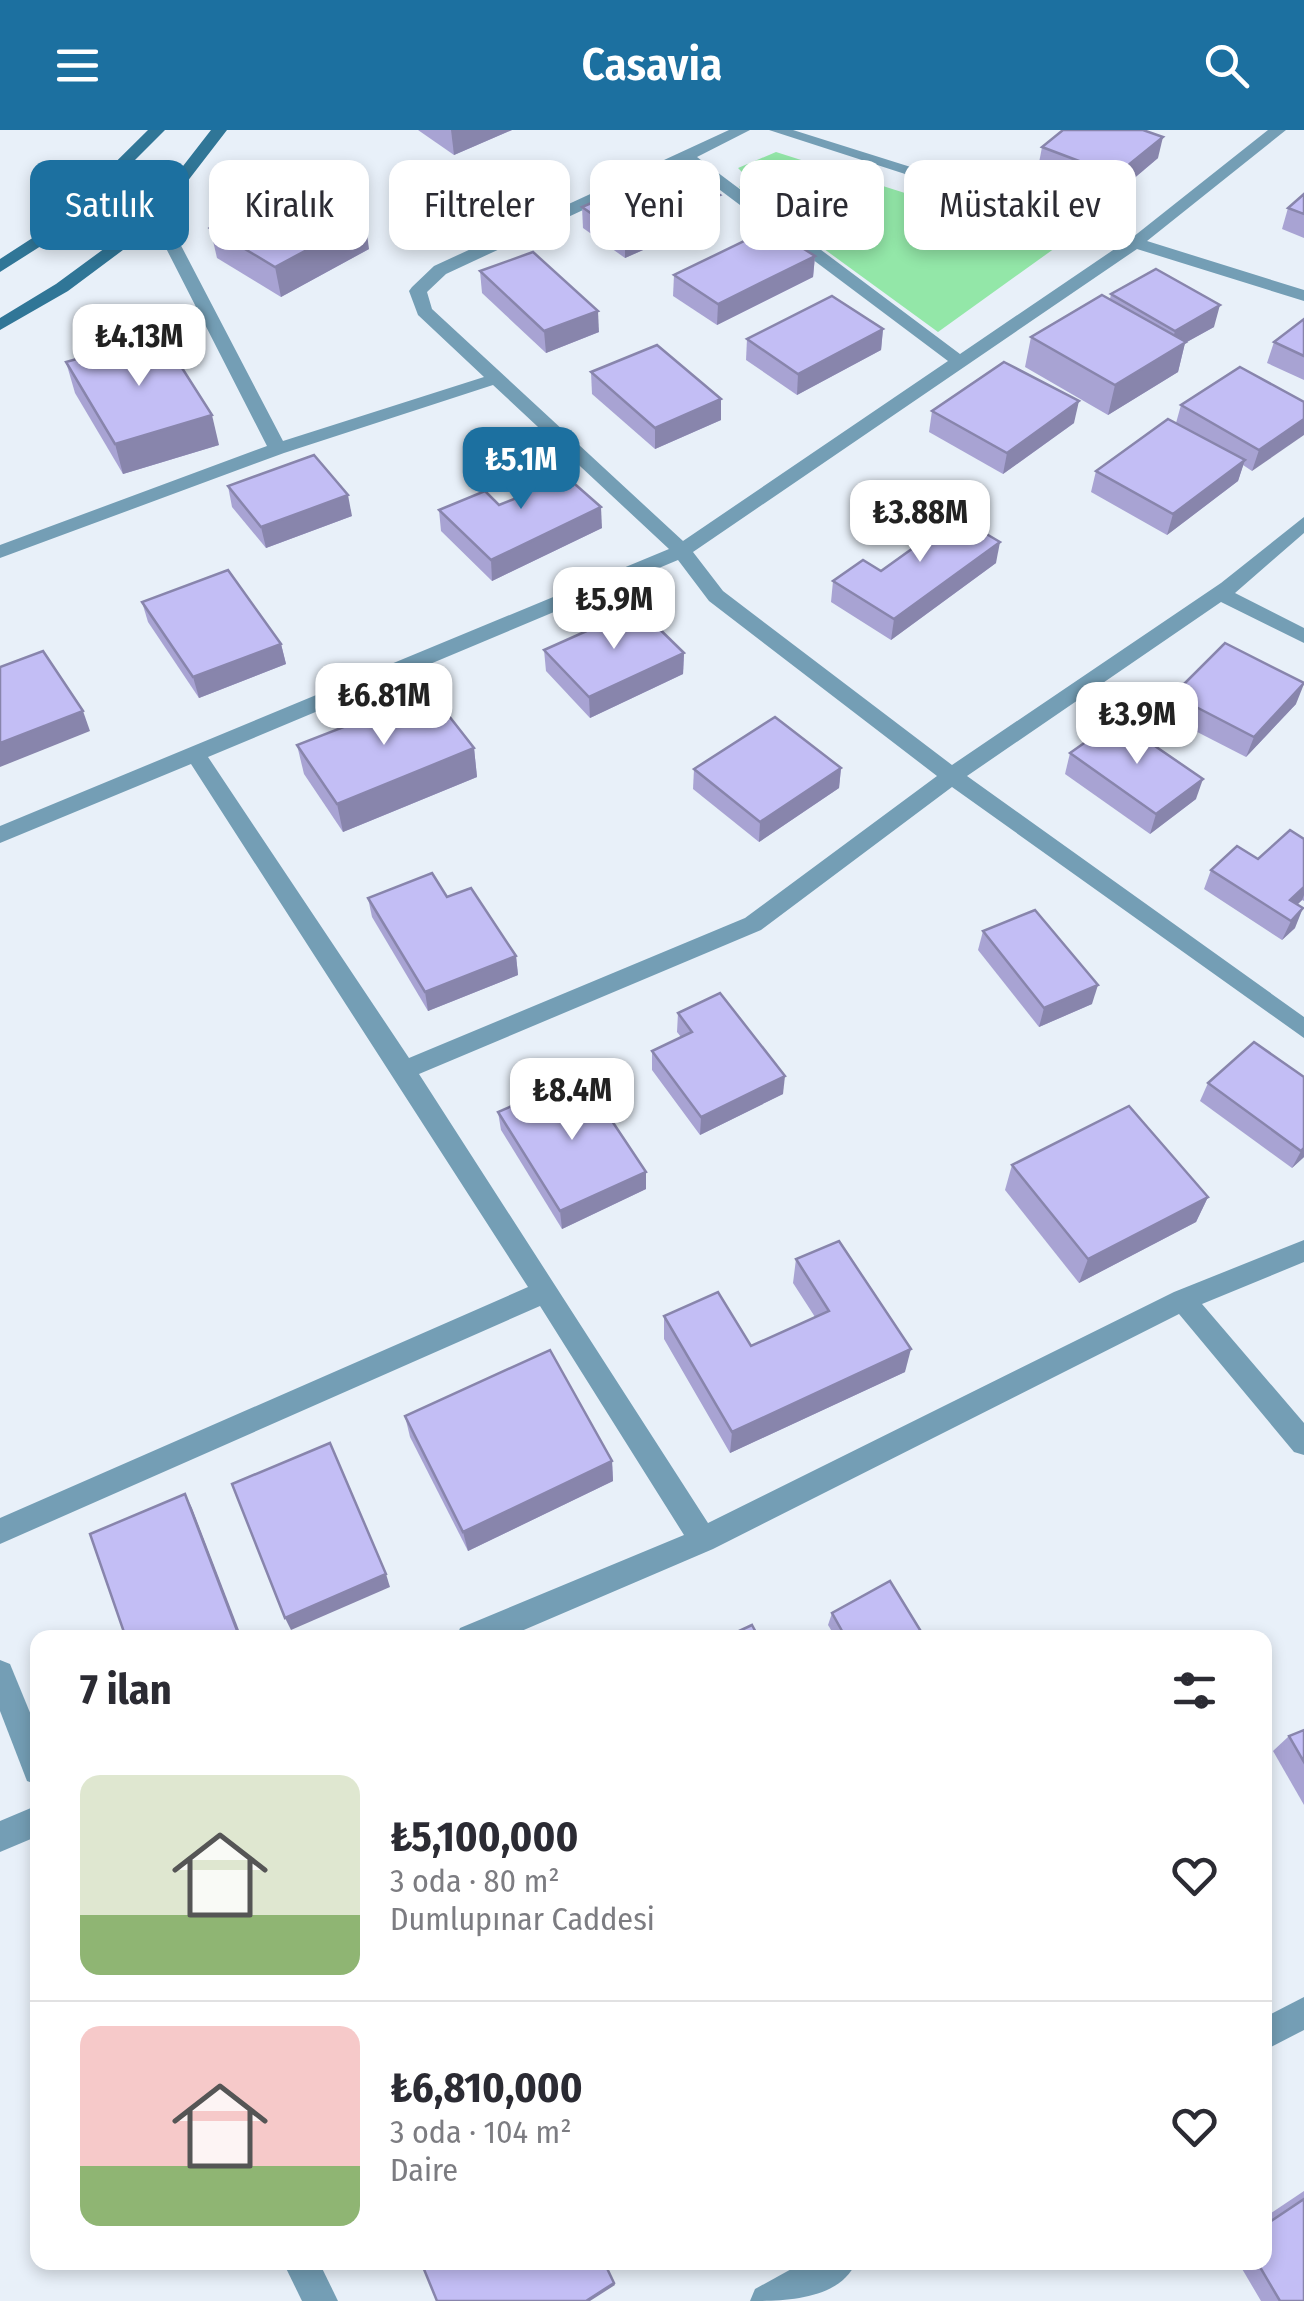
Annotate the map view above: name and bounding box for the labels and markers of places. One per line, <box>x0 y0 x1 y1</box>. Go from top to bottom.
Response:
pin: ₺4.13M <box>58 304 220 389</box>
pin: ₺5.1M <box>451 427 591 512</box>
pin: ₺3.88M <box>839 480 1001 565</box>
pin: ₺5.9M <box>544 567 684 652</box>
pin: ₺6.81M <box>303 663 465 748</box>
pin: ₺3.9M <box>1067 682 1207 767</box>
pin: ₺8.4M <box>502 1058 642 1143</box>

